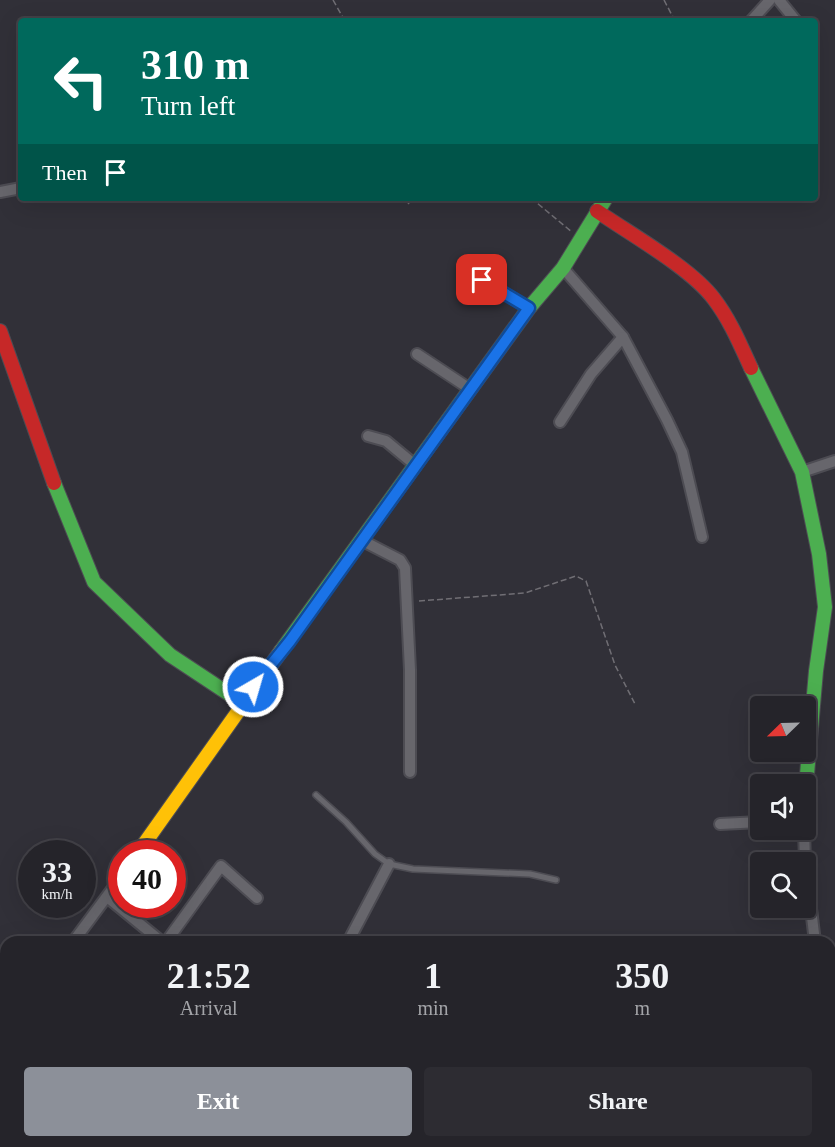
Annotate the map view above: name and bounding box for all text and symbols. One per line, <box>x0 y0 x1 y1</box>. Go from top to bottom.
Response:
icon: left <box>42 42 120 120</box>
text: 310 m <box>141 42 250 88</box>
text: Turn left <box>141 91 235 121</box>
icon: arrive <box>99 156 132 189</box>
text: Then <box>42 160 87 185</box>
pin <box>456 254 507 305</box>
icon: arrive <box>465 263 498 296</box>
position arrow <box>221 655 285 719</box>
north arrow <box>750 696 816 762</box>
map controls <box>750 696 816 918</box>
button: sound <box>750 774 816 840</box>
speed limit sign: 40 <box>108 840 186 918</box>
button: search <box>750 852 816 918</box>
text: 33 <box>42 855 72 888</box>
text: km/h <box>42 886 72 902</box>
text: 21:52 <box>167 956 251 996</box>
text: 1 <box>424 956 442 996</box>
text: 350 <box>615 956 669 996</box>
text: Arrival <box>180 997 238 1019</box>
text: min <box>417 997 449 1019</box>
text: m <box>635 997 650 1019</box>
button: Exit <box>24 1067 412 1136</box>
button: Share <box>424 1067 812 1136</box>

